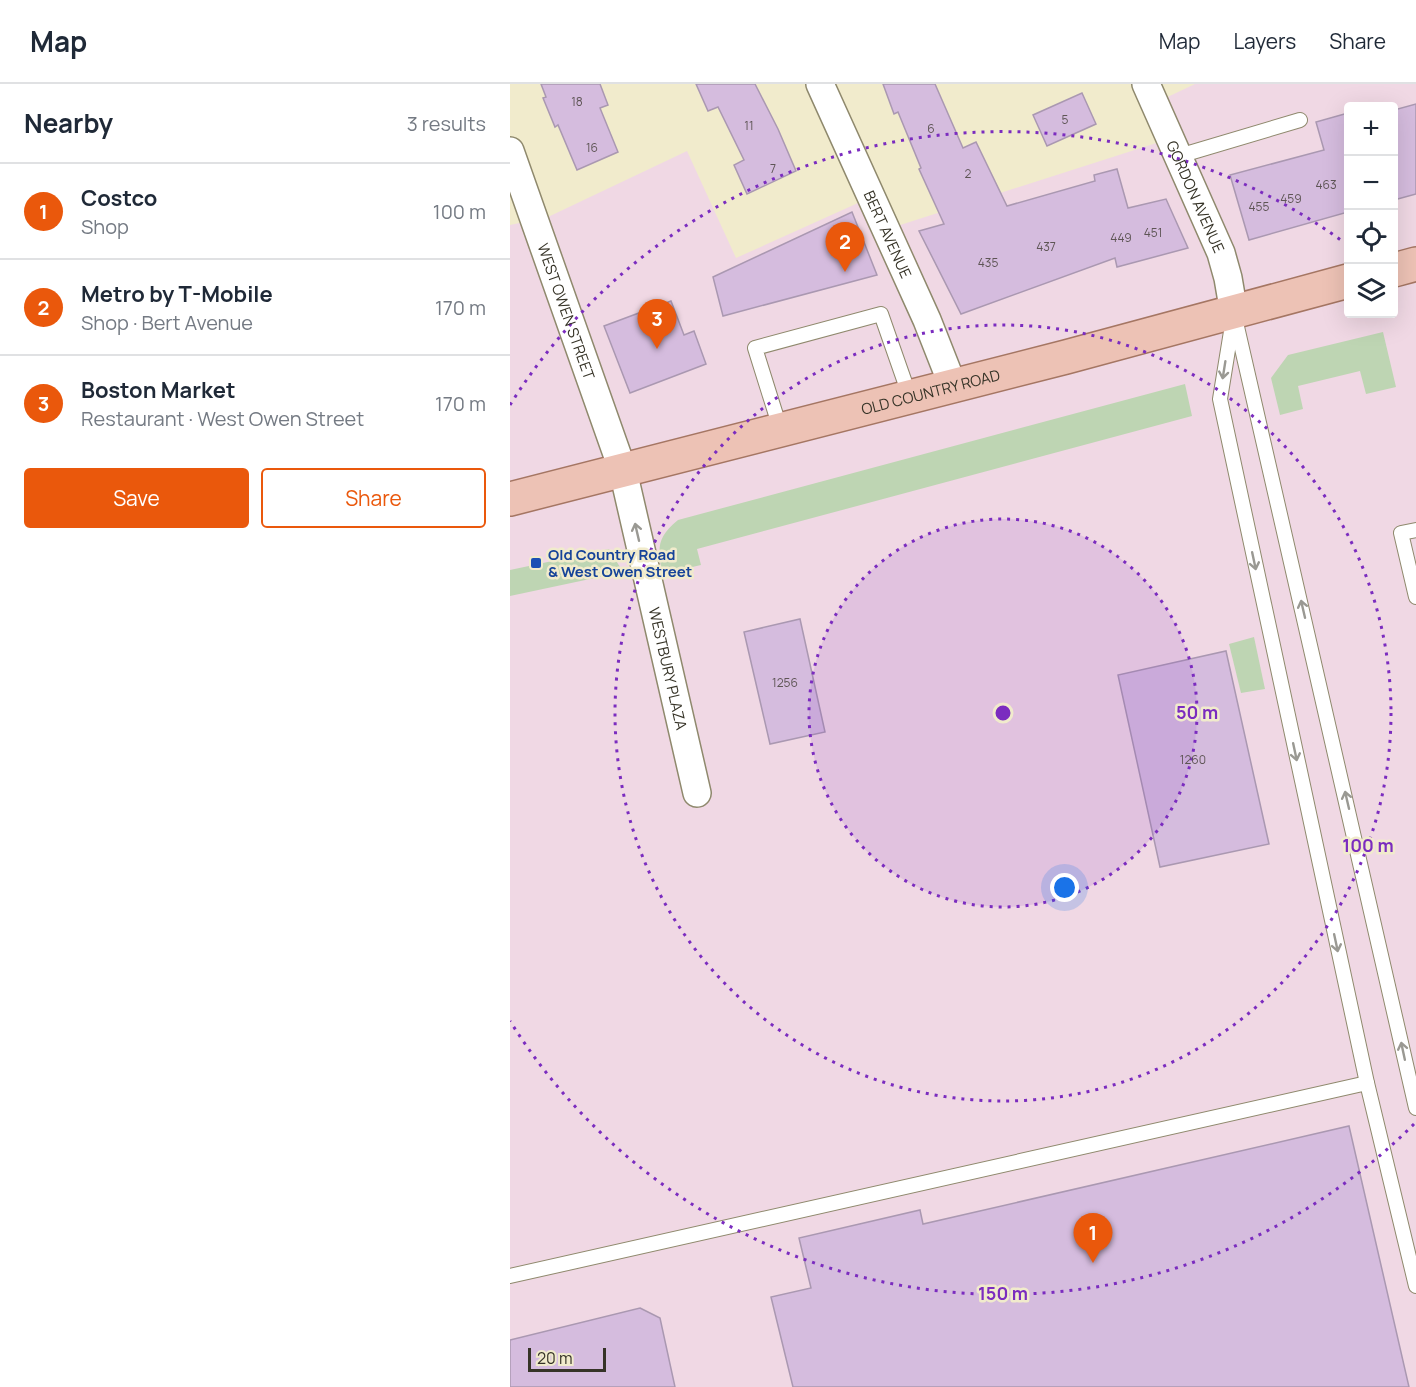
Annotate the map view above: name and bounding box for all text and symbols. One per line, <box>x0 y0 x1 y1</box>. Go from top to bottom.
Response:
text: Map <box>30 22 87 60</box>
text: Map <box>1159 27 1200 55</box>
text: Layers <box>1233 27 1296 55</box>
text: Share <box>1329 27 1386 55</box>
house number: 18 <box>571 93 583 110</box>
map controls <box>1344 102 1398 318</box>
button: + <box>1344 102 1398 156</box>
text: Nearby <box>24 105 113 141</box>
text: 3 results <box>407 110 486 137</box>
house number: 5 <box>1062 111 1069 128</box>
house number: 11 <box>744 117 754 134</box>
house number: 6 <box>927 120 935 137</box>
street label: GORDON AVENUE <box>1162 137 1230 256</box>
house number: 16 <box>586 139 598 156</box>
button: − <box>1344 156 1398 210</box>
house number: 7 <box>770 160 776 177</box>
house number: 2 <box>965 165 972 182</box>
house number: 463 <box>1315 176 1337 193</box>
text: Costco <box>81 183 157 213</box>
street label: BERT AVENUE <box>859 187 917 282</box>
house number: 459 <box>1280 190 1302 207</box>
text: 1 <box>39 198 48 225</box>
text: 100 m <box>433 198 486 225</box>
house number: 455 <box>1249 198 1270 215</box>
button: locate <box>1344 210 1398 264</box>
text: Shop <box>81 213 129 240</box>
pin: 2 <box>826 222 864 272</box>
house number: 451 <box>1144 224 1162 241</box>
house number: 449 <box>1110 229 1132 246</box>
house number: 437 <box>1036 238 1056 255</box>
street label: WEST OWEN STREET <box>533 240 600 382</box>
house number: 435 <box>978 254 998 271</box>
button: layers <box>1344 264 1398 318</box>
text: Metro by T-Mobile <box>81 279 273 309</box>
text: 2 <box>38 294 49 321</box>
text: 170 m <box>435 294 486 321</box>
pin: 3 <box>638 300 676 349</box>
text: Shop · Bert Avenue <box>81 309 253 336</box>
one-way arrow <box>1219 360 1230 380</box>
street label: OLD COUNTRY ROAD <box>859 364 1002 419</box>
text: Boston Market <box>81 375 235 405</box>
text: 3 <box>38 390 49 417</box>
text: 170 m <box>435 390 486 417</box>
text: Restaurant · West Owen Street <box>81 405 364 432</box>
button: Save <box>24 468 249 528</box>
button: Share <box>261 468 486 528</box>
one-way arrow <box>631 523 642 542</box>
place label: Old Country Road & West Owen Street <box>548 544 692 582</box>
one-way arrow <box>1249 552 1261 571</box>
marker: Old Country Road & West Owen Street <box>529 556 543 570</box>
one-way arrow <box>1297 600 1308 620</box>
street label: WESTBURY PLAZA <box>644 605 693 732</box>
house number: 1256 <box>772 674 798 691</box>
text: 50 m <box>1176 700 1218 724</box>
centre of rings <box>993 703 1013 723</box>
one-way arrow <box>1290 742 1302 761</box>
house number: 1260 <box>1180 751 1206 768</box>
one-way arrow <box>1340 790 1352 809</box>
text: 100 m <box>1342 833 1394 857</box>
your location <box>1050 873 1079 902</box>
one-way arrow <box>1331 933 1343 952</box>
one-way arrow <box>1397 1042 1409 1061</box>
pin: 1 <box>1074 1214 1112 1263</box>
text: 150 m <box>978 1281 1028 1305</box>
scale bar <box>528 1345 606 1372</box>
text: 20 m <box>537 1347 573 1369</box>

